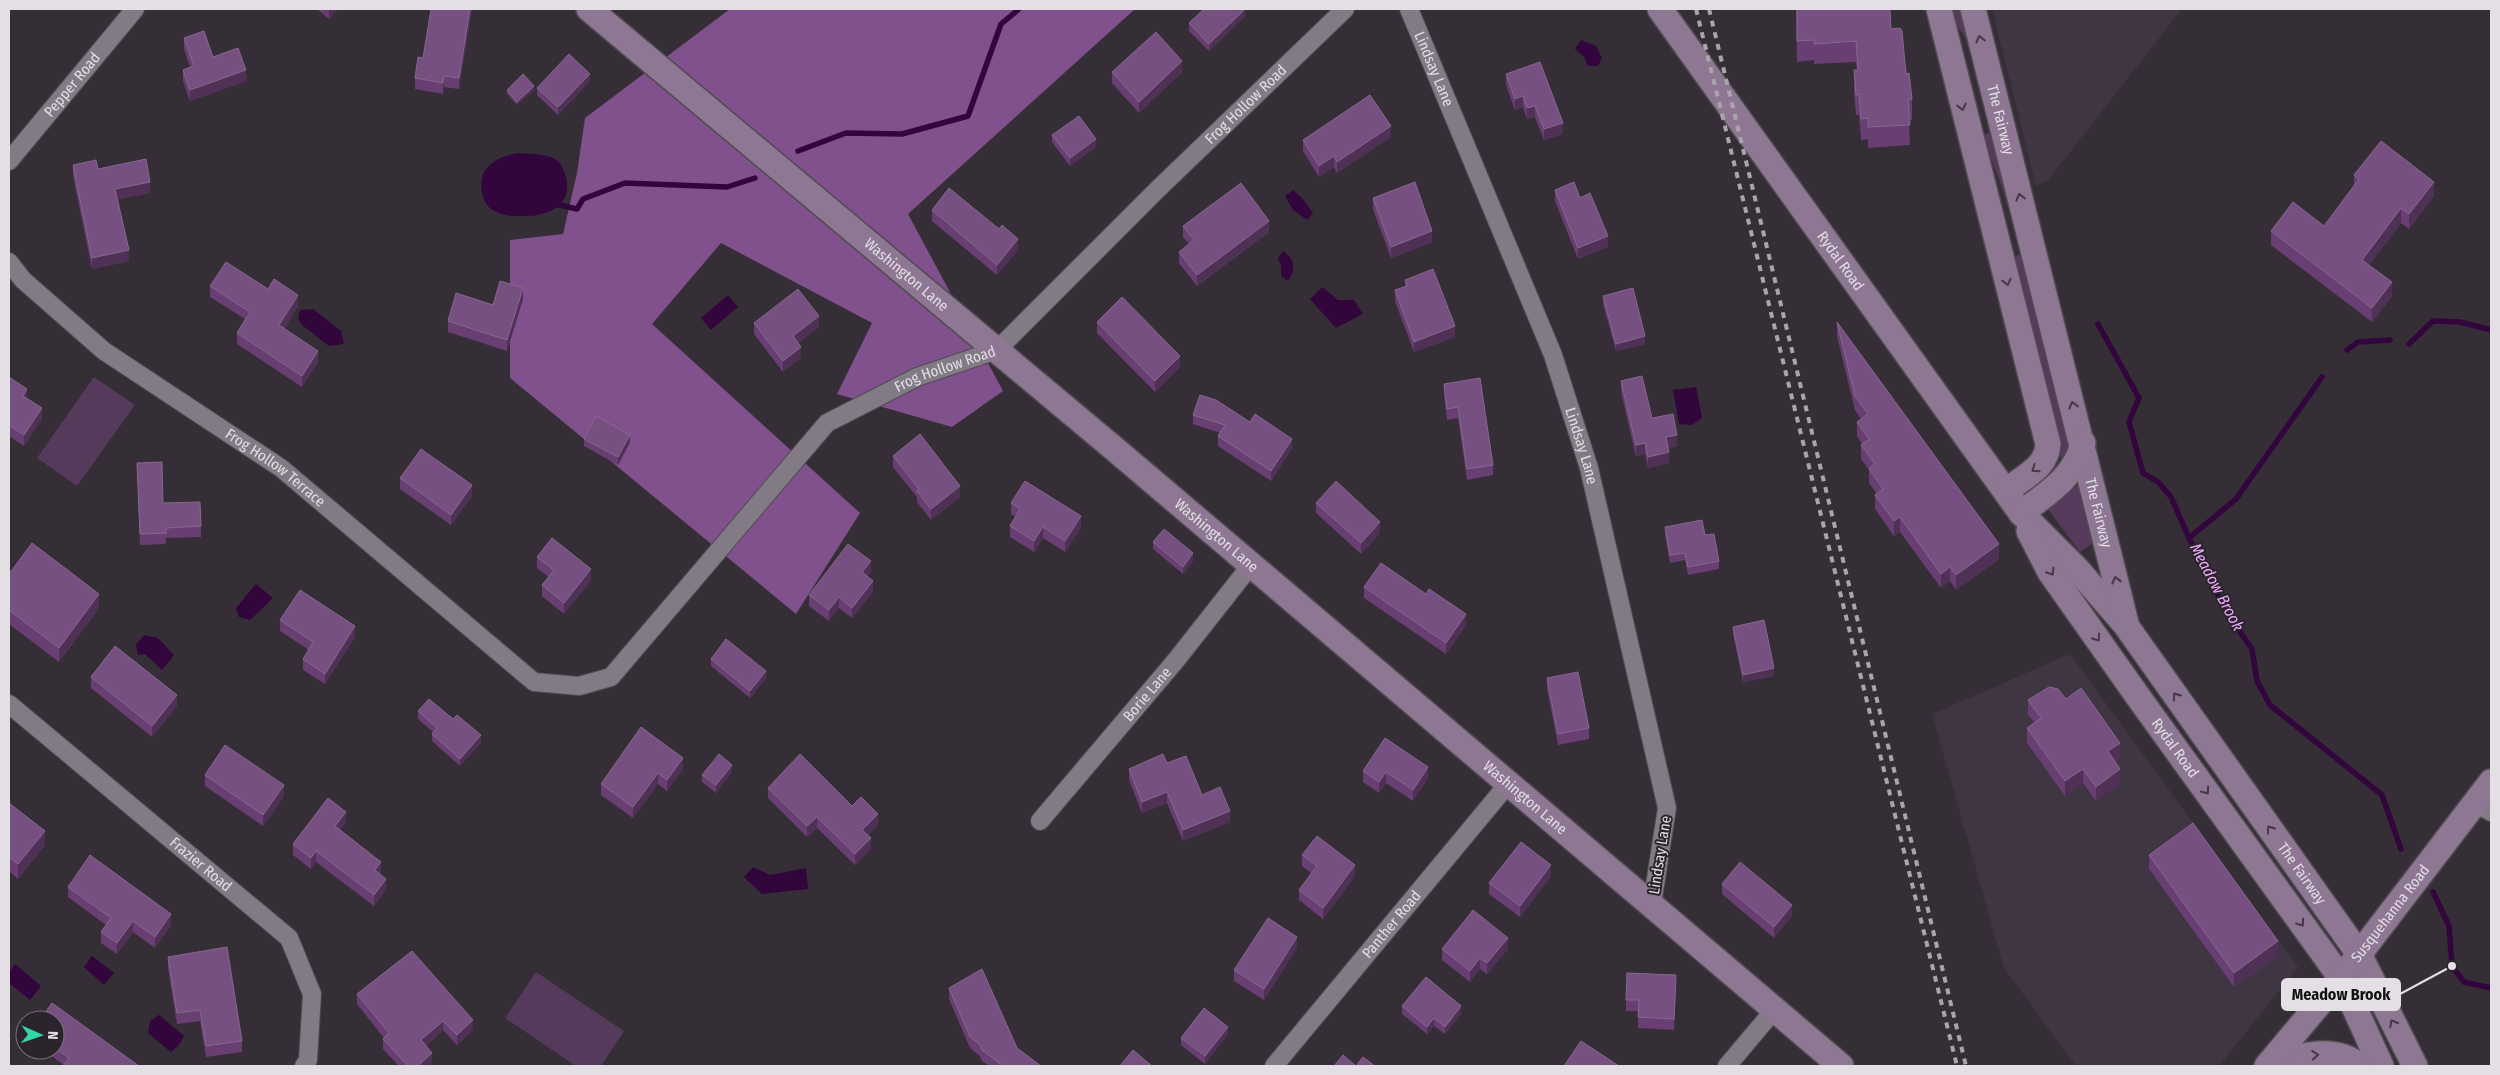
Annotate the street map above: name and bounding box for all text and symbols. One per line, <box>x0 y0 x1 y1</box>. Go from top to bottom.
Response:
street label: Lindsay Lane <box>1410 29 1458 109</box>
one-way arrow <box>1975 35 1986 44</box>
street label: Pepper Road <box>40 49 104 121</box>
street label: Frog Hollow Road <box>1201 61 1290 148</box>
street label: The Fairway <box>1983 83 2018 157</box>
one-way arrow <box>1956 103 1967 112</box>
one-way arrow <box>2015 192 2026 201</box>
street label: Rydal Road <box>1813 228 1868 294</box>
street label: Washington Lane <box>861 234 952 315</box>
one-way arrow <box>2001 278 2012 287</box>
street label: Frog Hollow Road <box>891 342 998 396</box>
one-way arrow <box>2068 400 2079 409</box>
street label: Lindsay Lane <box>1561 405 1601 486</box>
street label: Frog Hollow Terrace <box>222 425 329 511</box>
one-way arrow <box>2031 463 2041 472</box>
street label: The Fairway <box>2081 476 2116 550</box>
street label: Washington Lane <box>1171 495 1262 576</box>
water label: Meadow Brook <box>2186 540 2248 634</box>
one-way arrow <box>2045 566 2054 575</box>
one-way arrow <box>2111 575 2122 584</box>
one-way arrow <box>2091 633 2100 642</box>
street label: Borie Lane <box>1119 663 1175 725</box>
one-way arrow <box>2173 692 2182 702</box>
street label: Rydal Road <box>2148 715 2202 781</box>
street label: Washington Lane <box>1479 757 1571 838</box>
one-way arrow <box>2200 785 2209 795</box>
street label: Lindsay Lane <box>1645 814 1675 896</box>
one-way arrow <box>2267 825 2276 835</box>
street label: Frazier Road <box>166 833 235 895</box>
street label: The Fairway <box>2274 839 2330 908</box>
street label: Susquehanna Road <box>2347 861 2433 966</box>
street label: Panther Road <box>1358 887 1425 962</box>
one-way arrow <box>2295 917 2304 927</box>
callout: Meadow Brook <box>2282 979 2400 1010</box>
text: Meadow Brook <box>2292 985 2391 1004</box>
north arrow <box>15 1010 65 1060</box>
one-way arrow <box>2389 1019 2399 1028</box>
text: N <box>44 1031 61 1040</box>
one-way arrow <box>2312 1049 2320 1060</box>

